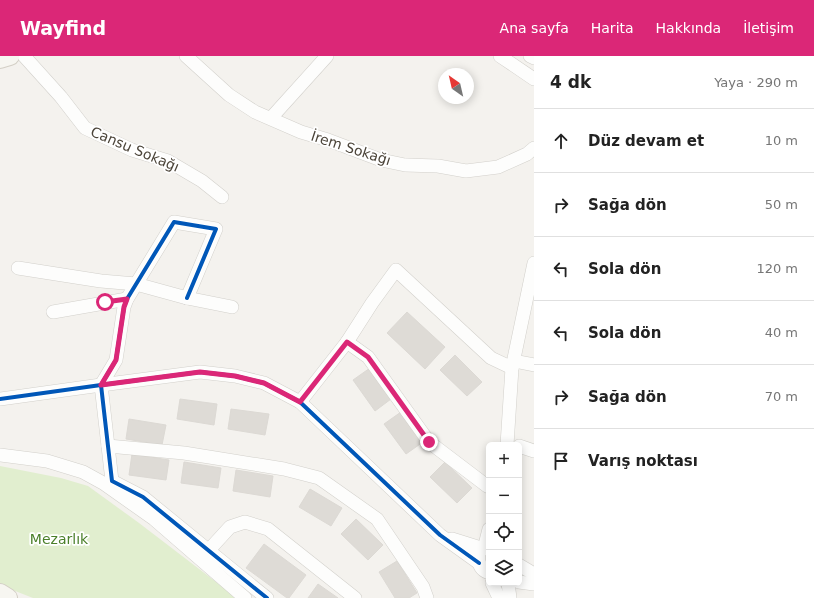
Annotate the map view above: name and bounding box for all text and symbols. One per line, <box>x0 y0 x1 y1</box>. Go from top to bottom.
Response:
text: Wayfind <box>20 17 106 39</box>
text: Ana sayfa <box>500 20 569 36</box>
text: Harita <box>591 20 634 36</box>
text: Hakkında <box>656 20 721 36</box>
text: İletişim <box>743 20 794 36</box>
north arrow <box>438 68 474 104</box>
text: 4 dk <box>550 72 591 92</box>
text: Yaya · 290 m <box>714 75 798 90</box>
street label: Cansu Sokağı <box>88 123 182 175</box>
street label: İrem Sokağı <box>309 127 393 168</box>
icon: ahead <box>550 130 572 152</box>
text: Düz devam et <box>588 132 704 150</box>
text: 10 m <box>765 133 798 148</box>
icon: right <box>550 194 572 216</box>
text: Sağa dön <box>588 196 667 214</box>
text: 50 m <box>765 197 798 212</box>
icon: left <box>550 258 572 280</box>
text: Sola dön <box>588 260 661 278</box>
text: 120 m <box>756 261 798 276</box>
route start <box>96 293 114 311</box>
icon: left <box>550 322 572 344</box>
text: Sola dön <box>588 324 661 342</box>
text: 40 m <box>765 325 798 340</box>
icon: right <box>550 386 572 408</box>
text: Sağa dön <box>588 388 667 406</box>
text: 70 m <box>765 389 798 404</box>
route end <box>420 433 438 451</box>
map controls <box>486 442 522 586</box>
button: + <box>486 442 522 478</box>
icon: arrive <box>550 450 572 472</box>
text: Varış noktası <box>588 452 698 470</box>
button: − <box>486 478 522 514</box>
button: locate <box>486 514 522 550</box>
park label: Mezarlık <box>30 531 89 547</box>
button: layers <box>486 550 522 586</box>

